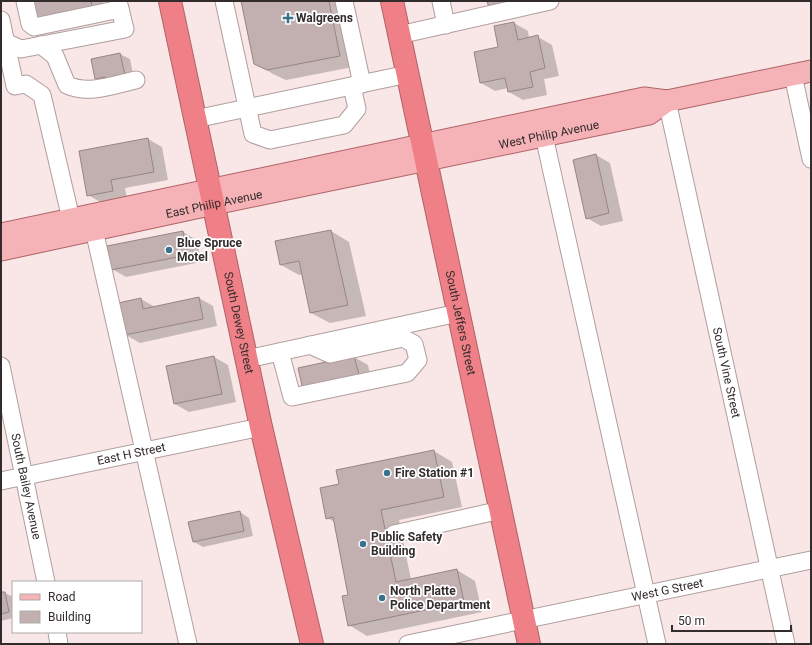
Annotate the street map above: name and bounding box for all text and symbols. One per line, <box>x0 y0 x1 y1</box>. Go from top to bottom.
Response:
place label: Walgreens <box>296 11 353 25</box>
marker: Walgreens <box>283 13 293 23</box>
street label: West Philip Avenue <box>498 118 600 152</box>
street label: East Philip Avenue <box>164 187 264 221</box>
place label: Blue Spruce Motel <box>177 236 243 264</box>
marker: Blue Spruce Motel <box>164 245 174 255</box>
street label: South Jeffers Street <box>443 269 479 376</box>
street label: South Dewey Street <box>221 270 256 375</box>
street label: South Vine Street <box>710 326 743 419</box>
street label: South Bailey Avenue <box>8 432 44 541</box>
street label: East H Street <box>96 440 167 468</box>
place label: Fire Station #1 <box>395 466 474 480</box>
marker: Fire Station #1 <box>382 468 392 478</box>
place label: Public Safety Building <box>371 530 443 558</box>
marker: Public Safety Building <box>358 539 368 549</box>
street label: West G Street <box>630 576 705 604</box>
legend <box>12 581 142 633</box>
place label: North Platte Police Department <box>390 584 490 612</box>
text: Road <box>48 590 76 604</box>
marker: North Platte Police Department <box>377 593 387 603</box>
scale bar <box>672 607 791 633</box>
text: Building <box>48 610 91 624</box>
text: 50 m <box>678 614 705 628</box>

